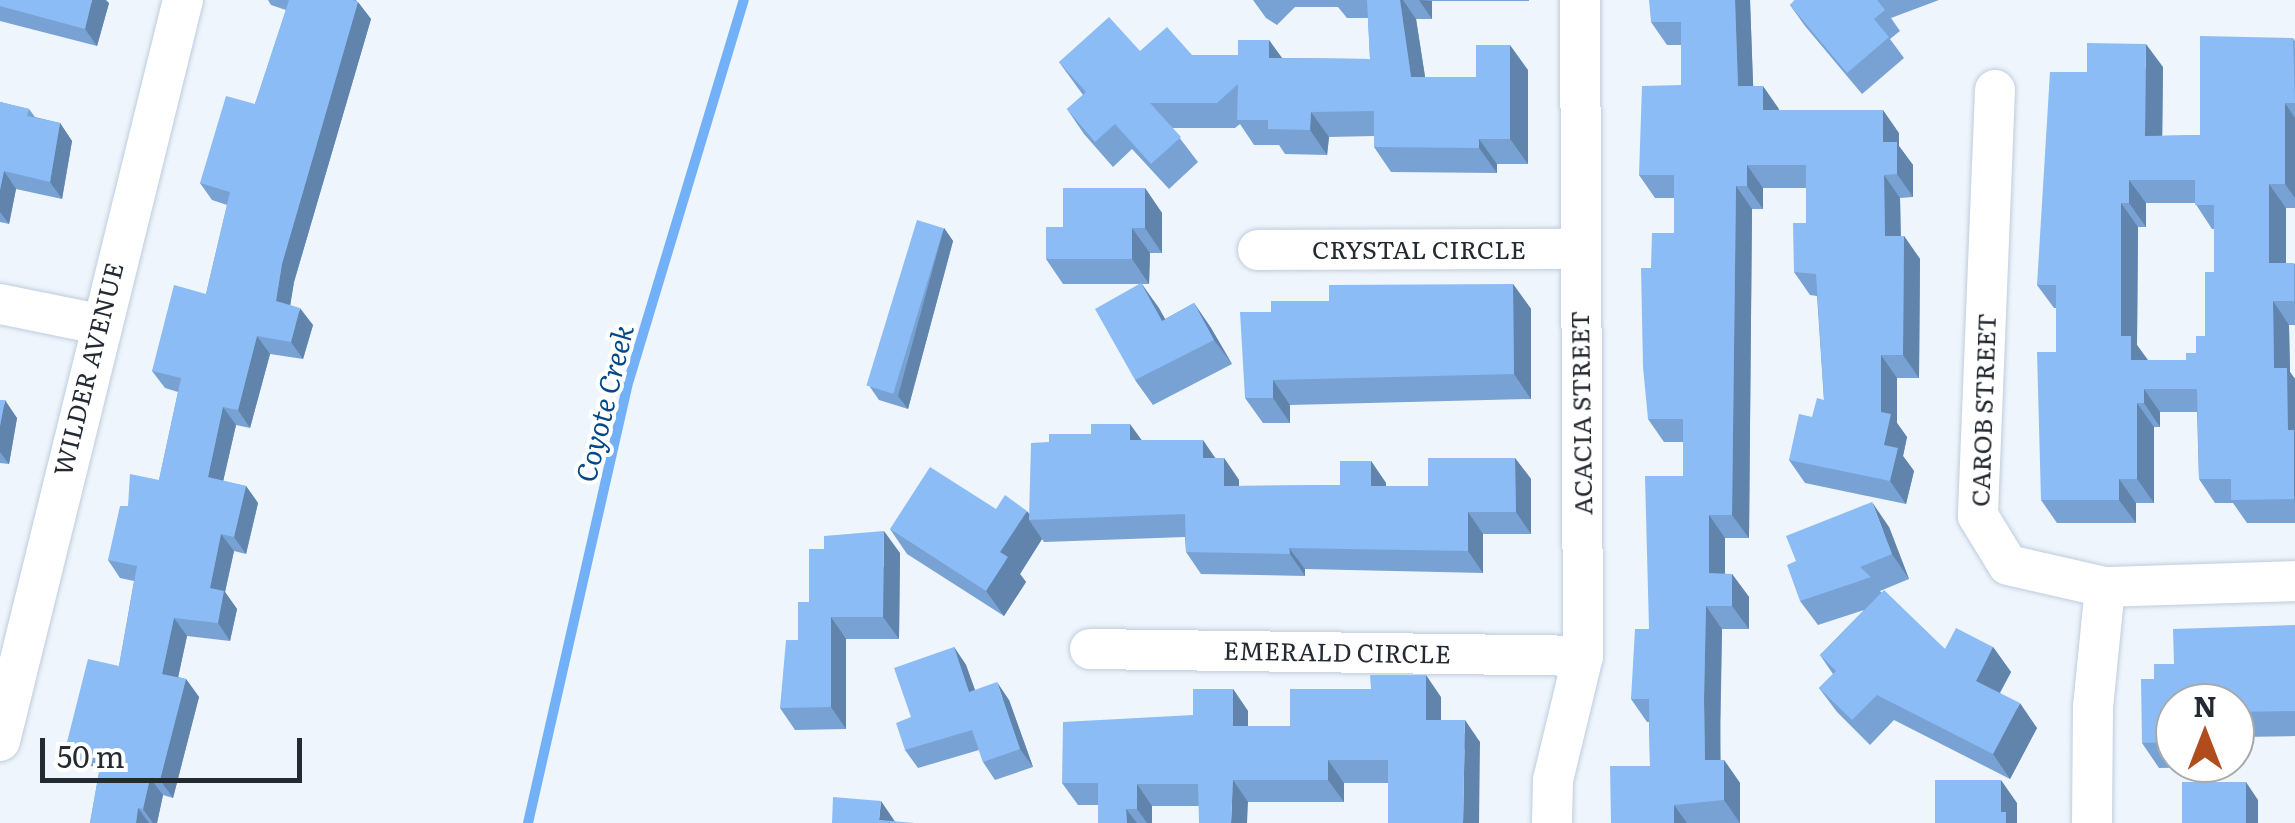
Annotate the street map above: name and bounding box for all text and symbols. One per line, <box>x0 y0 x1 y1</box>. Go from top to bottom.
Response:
street label: CRYSTAL CIRCLE <box>1312 234 1526 264</box>
street label: WILDER AVENUE <box>47 259 129 479</box>
street label: ACACIA STREET <box>1564 311 1598 515</box>
street label: CAROB STREET <box>1965 313 2001 507</box>
water label: Coyote Creek <box>567 321 639 485</box>
street label: EMERALD CIRCLE <box>1223 635 1451 669</box>
north arrow <box>2155 683 2255 783</box>
text: N <box>2193 684 2217 726</box>
scale bar <box>45 718 308 780</box>
text: 50 m <box>57 733 125 777</box>

